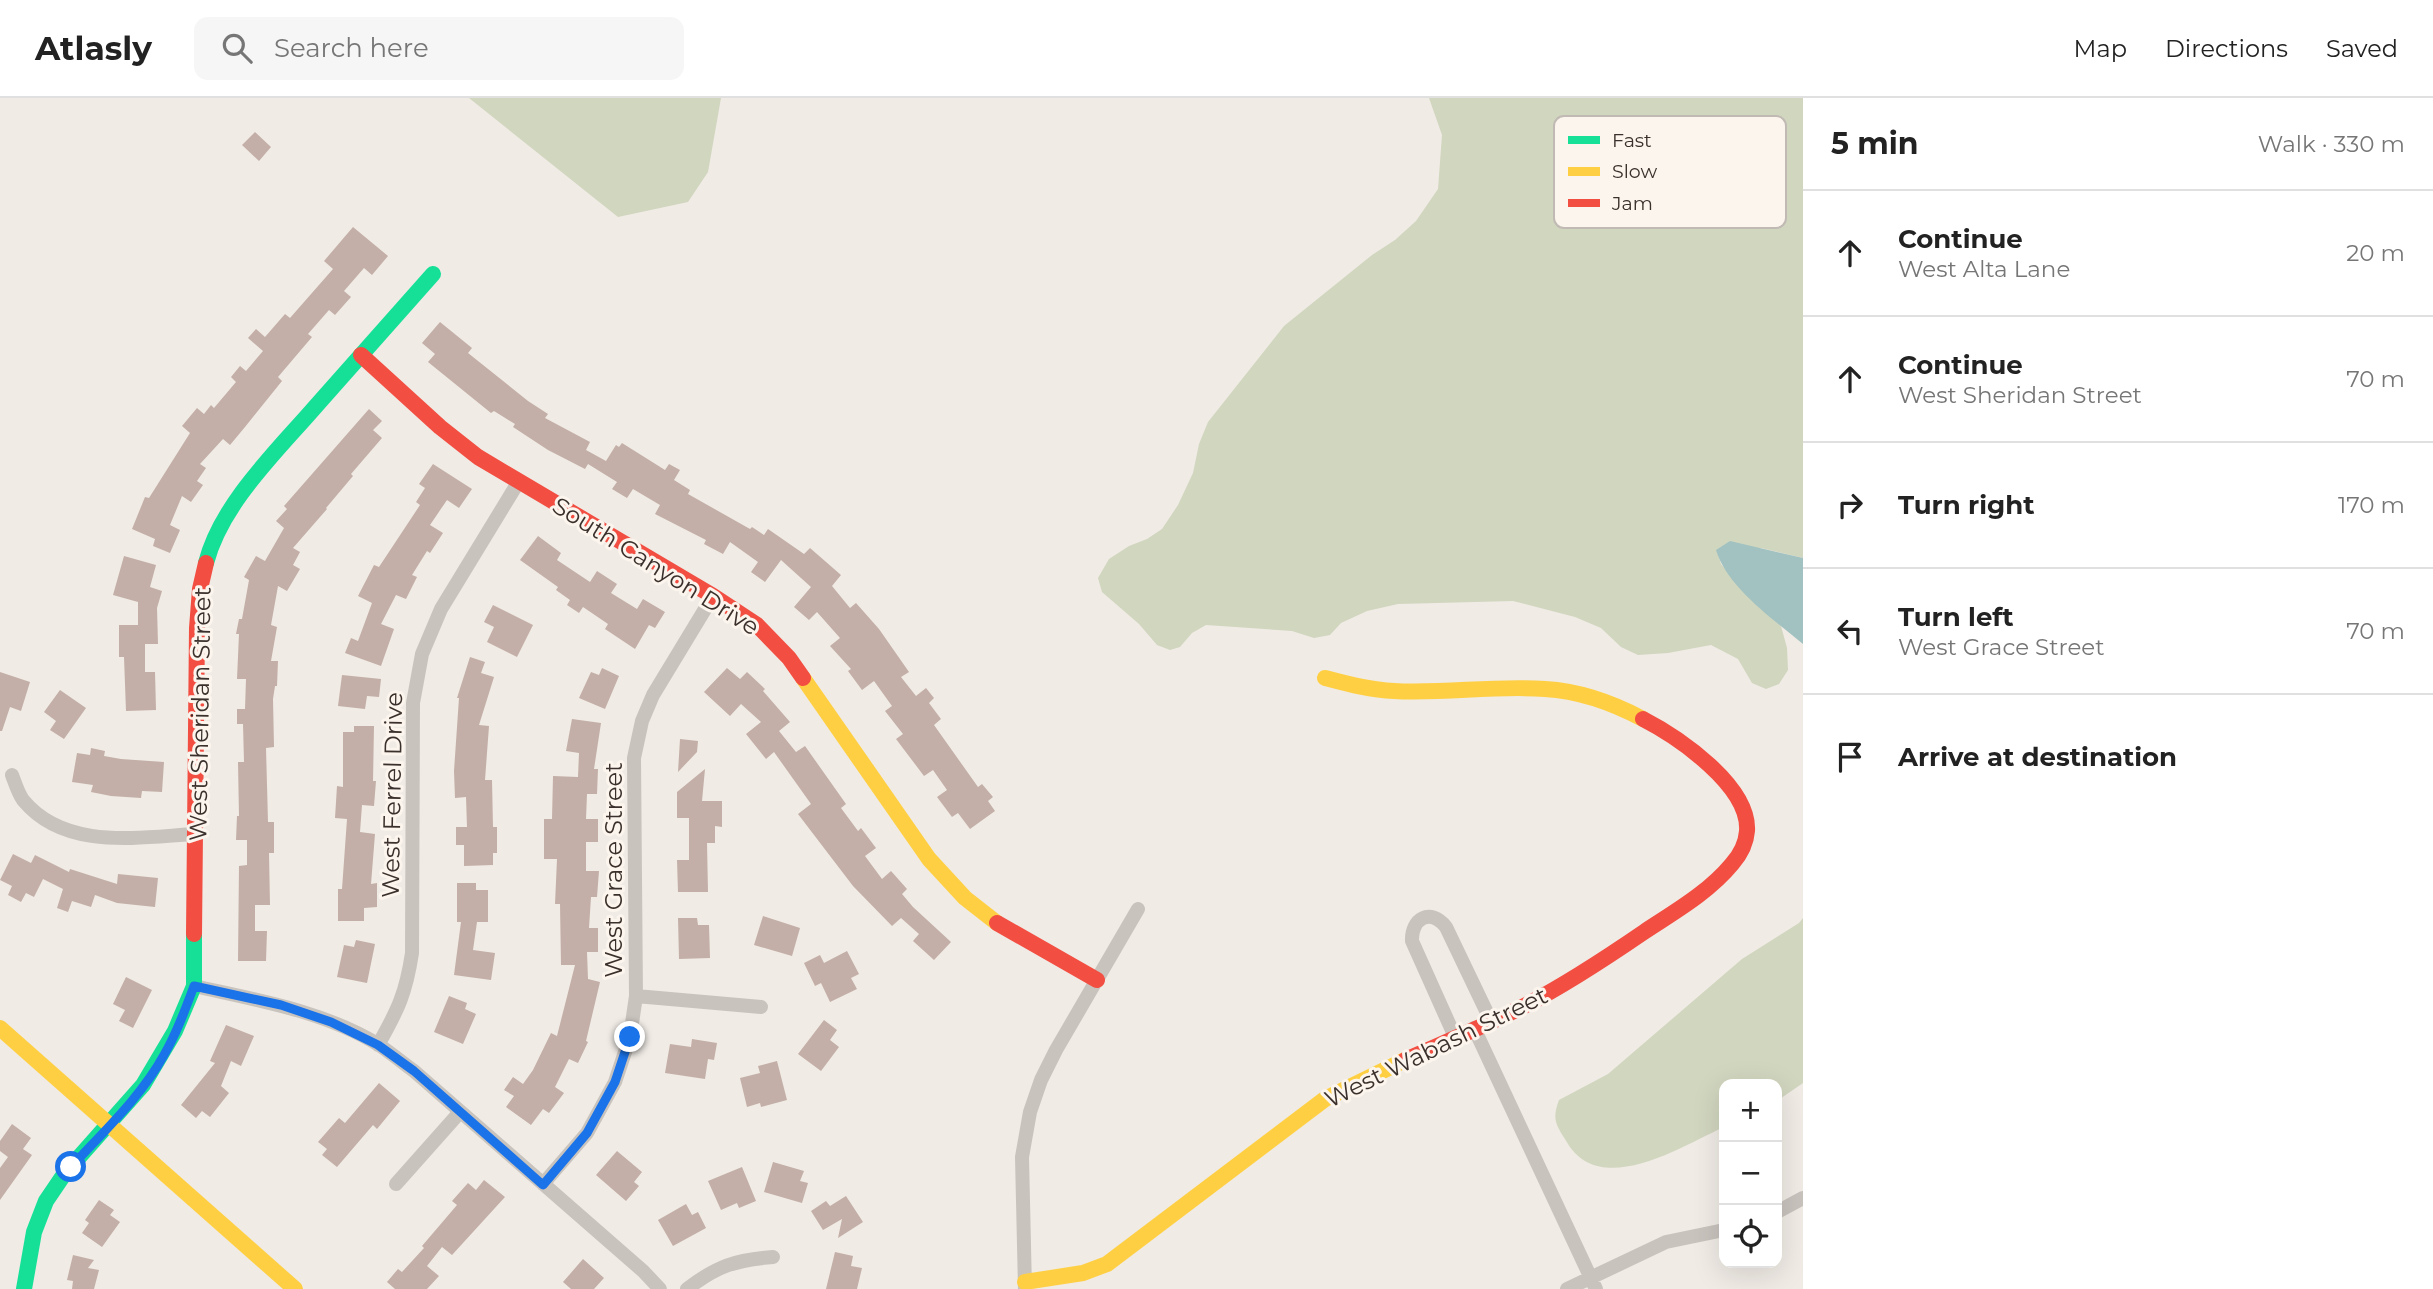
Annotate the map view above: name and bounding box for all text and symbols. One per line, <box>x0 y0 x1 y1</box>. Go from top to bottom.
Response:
search box <box>194 17 684 80</box>
text: Atlasly <box>35 28 152 68</box>
icon: search <box>218 29 256 67</box>
text: Search here <box>274 32 429 64</box>
text: Map <box>2074 34 2127 63</box>
text: Directions <box>2165 34 2288 63</box>
text: Saved <box>2326 34 2398 63</box>
legend <box>1554 116 1786 228</box>
text: 5 min <box>1831 125 1919 162</box>
text: Fast <box>1612 129 1652 152</box>
text: Walk · 330 m <box>2258 130 2405 158</box>
text: Slow <box>1612 160 1657 183</box>
text: Jam <box>1611 192 1653 215</box>
text: Continue <box>1898 223 2023 255</box>
icon: ahead <box>1831 234 1869 272</box>
text: 20 m <box>2346 239 2405 267</box>
text: West Alta Lane <box>1898 255 2070 283</box>
text: Continue <box>1898 349 2023 381</box>
icon: ahead <box>1831 360 1869 398</box>
text: 70 m <box>2346 365 2405 393</box>
text: West Sheridan Street <box>1898 381 2142 409</box>
icon: right <box>1831 486 1869 524</box>
text: Turn right <box>1898 489 2034 521</box>
street label: South Canyon Drive <box>547 491 765 641</box>
text: 170 m <box>2338 491 2405 519</box>
street label: West Sheridan Street <box>183 586 217 841</box>
text: Turn left <box>1898 601 2014 633</box>
icon: left <box>1831 612 1869 650</box>
text: 70 m <box>2346 617 2405 645</box>
text: West Grace Street <box>1898 633 2105 661</box>
street label: West Ferrel Drive <box>376 692 408 898</box>
icon: arrive <box>1831 738 1869 776</box>
text: Arrive at destination <box>1898 741 2177 773</box>
street label: West Grace Street <box>599 762 628 978</box>
street label: West Wabash Street <box>1320 980 1552 1114</box>
route end <box>614 1021 645 1052</box>
map controls <box>1719 1079 1782 1268</box>
button: + <box>1719 1079 1782 1142</box>
button: − <box>1719 1142 1782 1205</box>
route start <box>55 1151 86 1182</box>
button: locate <box>1719 1205 1782 1268</box>

